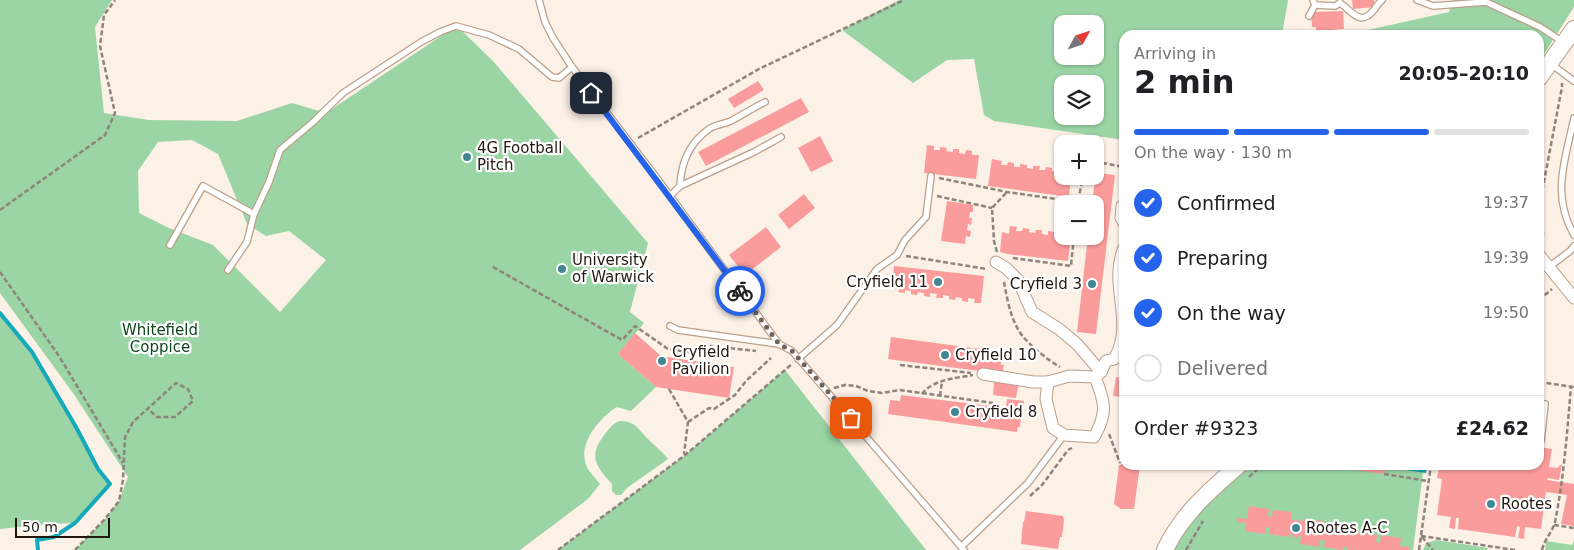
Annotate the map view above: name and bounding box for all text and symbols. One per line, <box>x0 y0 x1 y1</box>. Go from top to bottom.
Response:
north arrow <box>1054 15 1104 65</box>
map controls <box>1054 15 1104 245</box>
text: Arriving in <box>1134 44 1216 63</box>
text: 20:05–20:10 <box>1399 62 1529 84</box>
text: 2 min <box>1134 63 1235 101</box>
pin <box>570 72 612 114</box>
button: layers <box>1054 75 1104 125</box>
icon: home <box>577 79 605 107</box>
button: + <box>1054 135 1104 185</box>
place label: 4G Football Pitch <box>477 139 562 174</box>
text: On the way · 130 m <box>1134 143 1292 162</box>
marker: 4G Football Pitch <box>461 151 473 163</box>
icon: check <box>1134 189 1162 217</box>
text: Confirmed <box>1177 192 1276 214</box>
text: 19:37 <box>1483 193 1529 212</box>
button: − <box>1054 195 1104 245</box>
icon: check <box>1134 244 1162 272</box>
text: Preparing <box>1177 247 1268 269</box>
text: 19:39 <box>1483 248 1529 267</box>
place label: University of Warwick <box>572 251 654 286</box>
marker: University of Warwick <box>556 263 568 275</box>
courier <box>715 266 765 316</box>
place label: Cryfield 11 <box>846 273 928 291</box>
place label: Cryfield 3 <box>1010 275 1082 293</box>
marker: Cryfield 11 <box>932 276 944 288</box>
icon: bike <box>726 277 754 305</box>
marker: Cryfield 3 <box>1086 278 1098 290</box>
icon: check <box>1134 299 1162 327</box>
text: On the way <box>1177 302 1286 324</box>
text: 19:50 <box>1483 303 1529 322</box>
park label: Whitefield Coppice <box>122 321 198 356</box>
place label: Cryfield Pavilion <box>672 343 730 378</box>
place label: Cryfield 10 <box>955 346 1037 364</box>
marker: Cryfield 10 <box>939 349 951 361</box>
marker: Cryfield Pavilion <box>656 355 668 367</box>
text: Delivered <box>1177 357 1268 379</box>
pin <box>830 397 872 439</box>
place label: Cryfield 8 <box>965 403 1037 421</box>
icon: bag <box>837 404 865 432</box>
marker: Cryfield 8 <box>949 406 961 418</box>
text: Order #9323 <box>1134 417 1258 439</box>
text: £24.62 <box>1456 417 1529 439</box>
place label: Rootes <box>1501 495 1552 513</box>
marker: Rootes <box>1485 498 1497 510</box>
scale bar <box>15 515 110 538</box>
text: 50 m <box>22 519 58 535</box>
place label: Rootes A-C <box>1306 519 1388 537</box>
marker: Rootes A-C <box>1290 522 1302 534</box>

